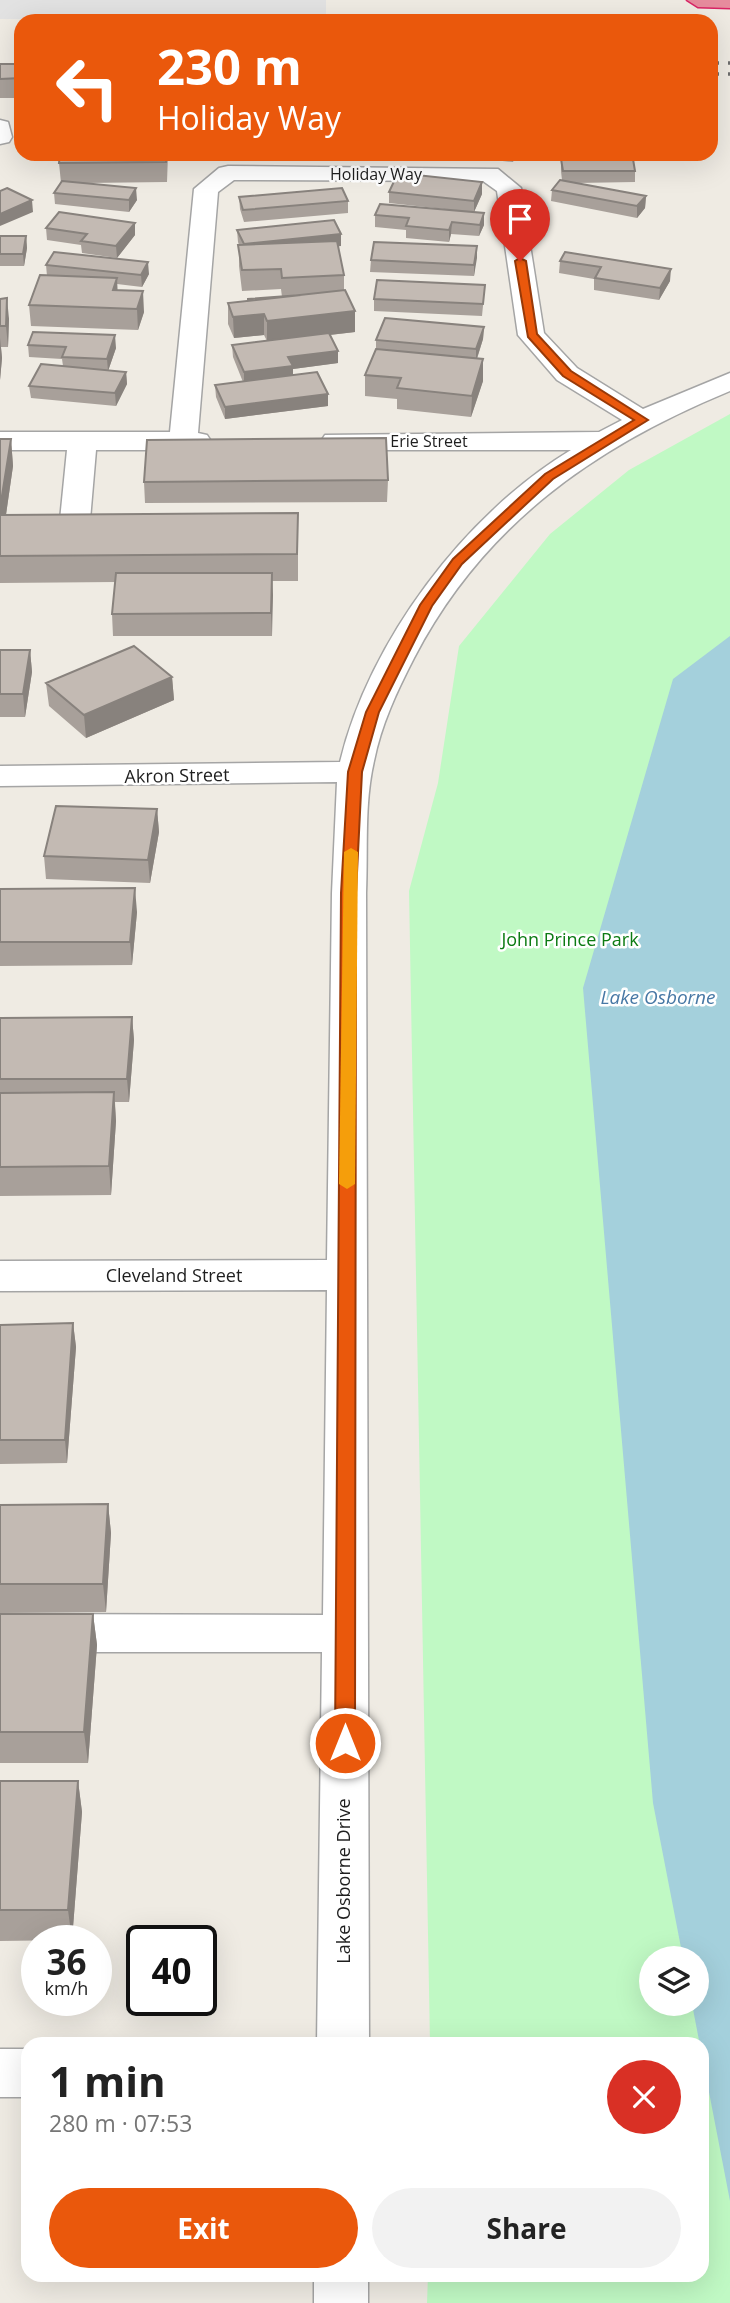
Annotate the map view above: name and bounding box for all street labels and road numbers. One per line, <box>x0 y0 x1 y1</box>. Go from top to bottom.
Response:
street label: Holiday Way <box>330 163 423 185</box>
street label: Erie Street <box>390 430 468 452</box>
street label: Akron Street <box>124 762 230 788</box>
street label: Cleveland Street <box>106 1263 242 1287</box>
street label: Lake Osborne Drive <box>331 1798 355 1964</box>

